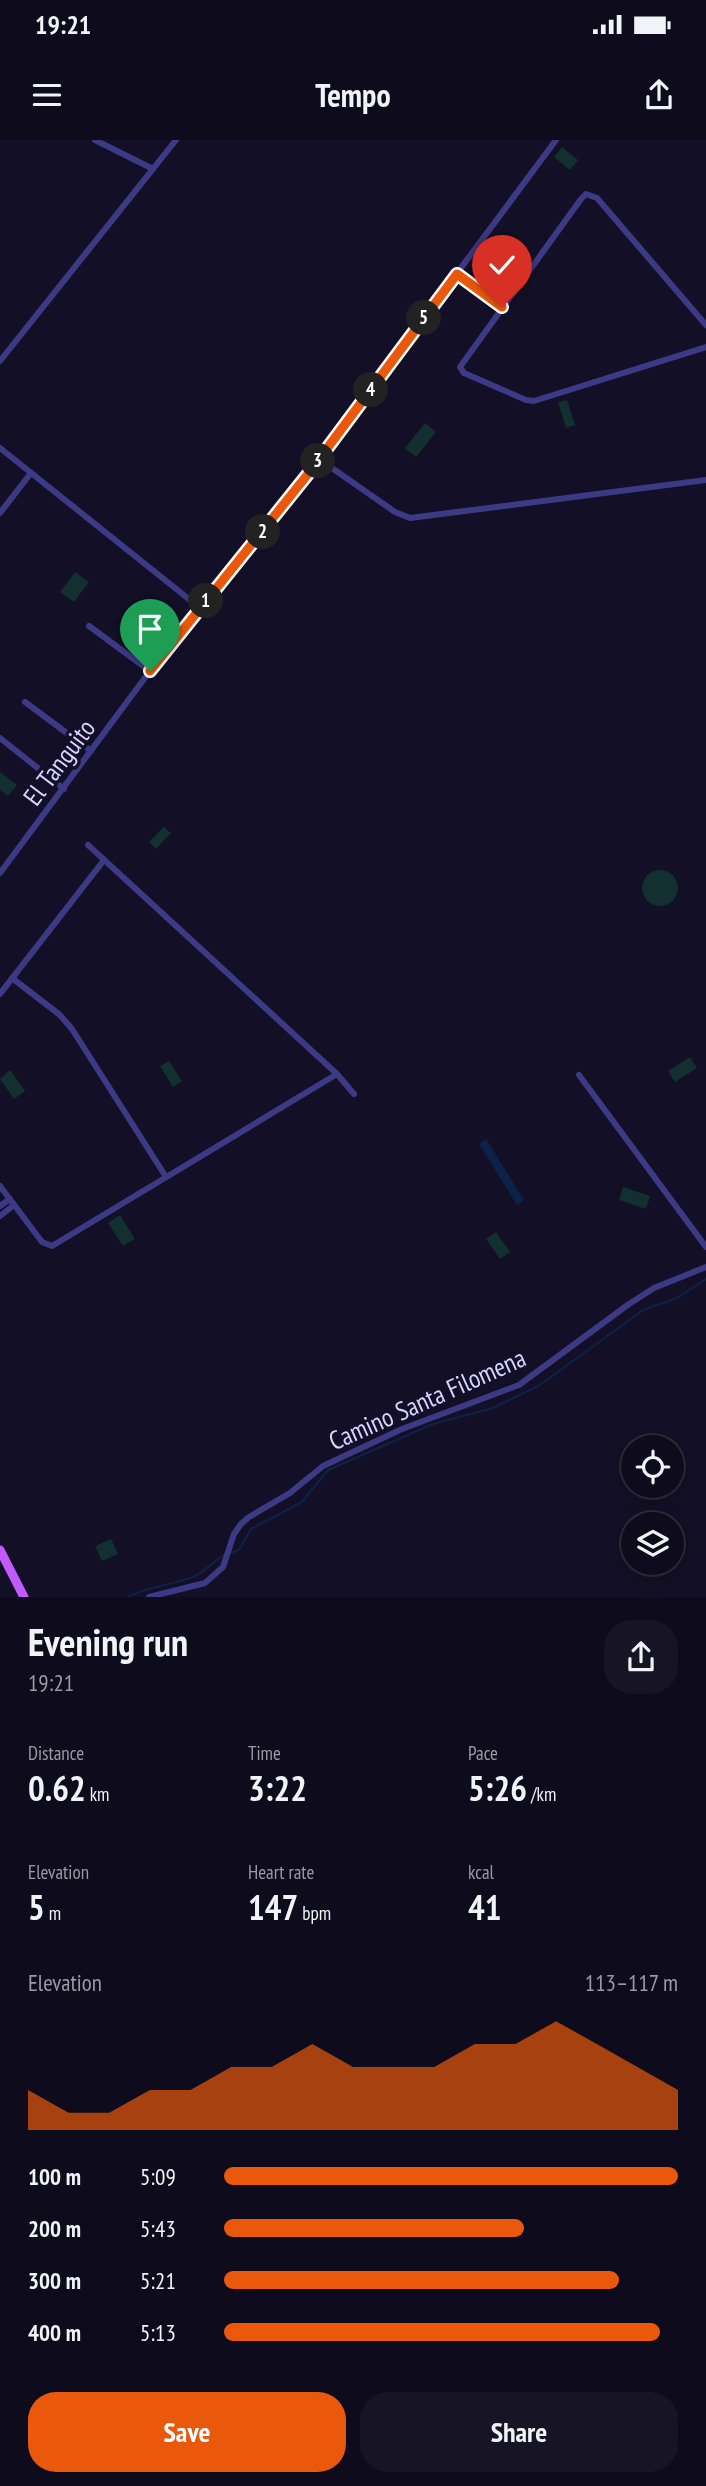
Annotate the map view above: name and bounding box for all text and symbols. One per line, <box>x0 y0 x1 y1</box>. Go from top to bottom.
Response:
text: 19:21 <box>35 8 91 41</box>
text: Tempo <box>315 74 391 116</box>
icon: menu <box>28 76 66 114</box>
icon: share <box>640 76 678 114</box>
pin <box>472 235 532 307</box>
icon: check <box>483 246 521 284</box>
pin: 5 <box>406 300 442 336</box>
text: 5 <box>419 305 428 329</box>
pin: 4 <box>354 372 388 408</box>
text: 4 <box>366 377 375 401</box>
pin: 3 <box>300 444 336 478</box>
text: 3 <box>313 448 322 472</box>
pin: 2 <box>246 514 280 550</box>
text: 2 <box>258 519 267 543</box>
pin: 1 <box>188 584 224 618</box>
text: 1 <box>201 588 210 612</box>
pin <box>120 599 180 671</box>
icon: arrive <box>131 610 169 648</box>
street label: El Tanguito <box>16 712 102 812</box>
street label: Camino Santa Filomena <box>324 1341 530 1457</box>
map controls <box>621 1435 684 1575</box>
button: locate <box>621 1435 684 1498</box>
button: layers <box>621 1512 684 1575</box>
text: Evening run <box>28 1617 188 1666</box>
button: share <box>604 1620 678 1694</box>
text: 19:21 <box>28 1668 74 1697</box>
text: Distance <box>28 1741 84 1765</box>
text: Time <box>248 1741 281 1765</box>
text: Pace <box>468 1741 498 1765</box>
text: 0.62 <box>28 1765 86 1811</box>
text: 3:22 <box>248 1765 307 1811</box>
text: 5:26 <box>468 1765 527 1811</box>
text: km <box>86 1782 109 1806</box>
text: /km <box>527 1782 556 1806</box>
text: Elevation <box>28 1860 89 1884</box>
text: Heart rate <box>248 1860 314 1884</box>
text: kcal <box>468 1860 494 1884</box>
text: 5 <box>28 1884 45 1930</box>
text: 147 <box>248 1884 298 1930</box>
text: 41 <box>468 1884 501 1930</box>
text: m <box>45 1901 61 1925</box>
text: bpm <box>298 1901 331 1925</box>
text: Elevation <box>28 1968 102 1997</box>
text: 113–117 m <box>585 1968 678 1997</box>
text: 100 m <box>28 2162 81 2191</box>
text: 5:09 <box>140 2162 176 2191</box>
text: 200 m <box>28 2214 81 2243</box>
text: 5:43 <box>140 2214 176 2243</box>
text: 300 m <box>28 2266 81 2295</box>
text: 5:21 <box>140 2266 176 2295</box>
text: 400 m <box>28 2318 81 2347</box>
text: 5:13 <box>140 2318 176 2347</box>
button: Save <box>28 2392 346 2472</box>
button: Share <box>360 2392 678 2472</box>

